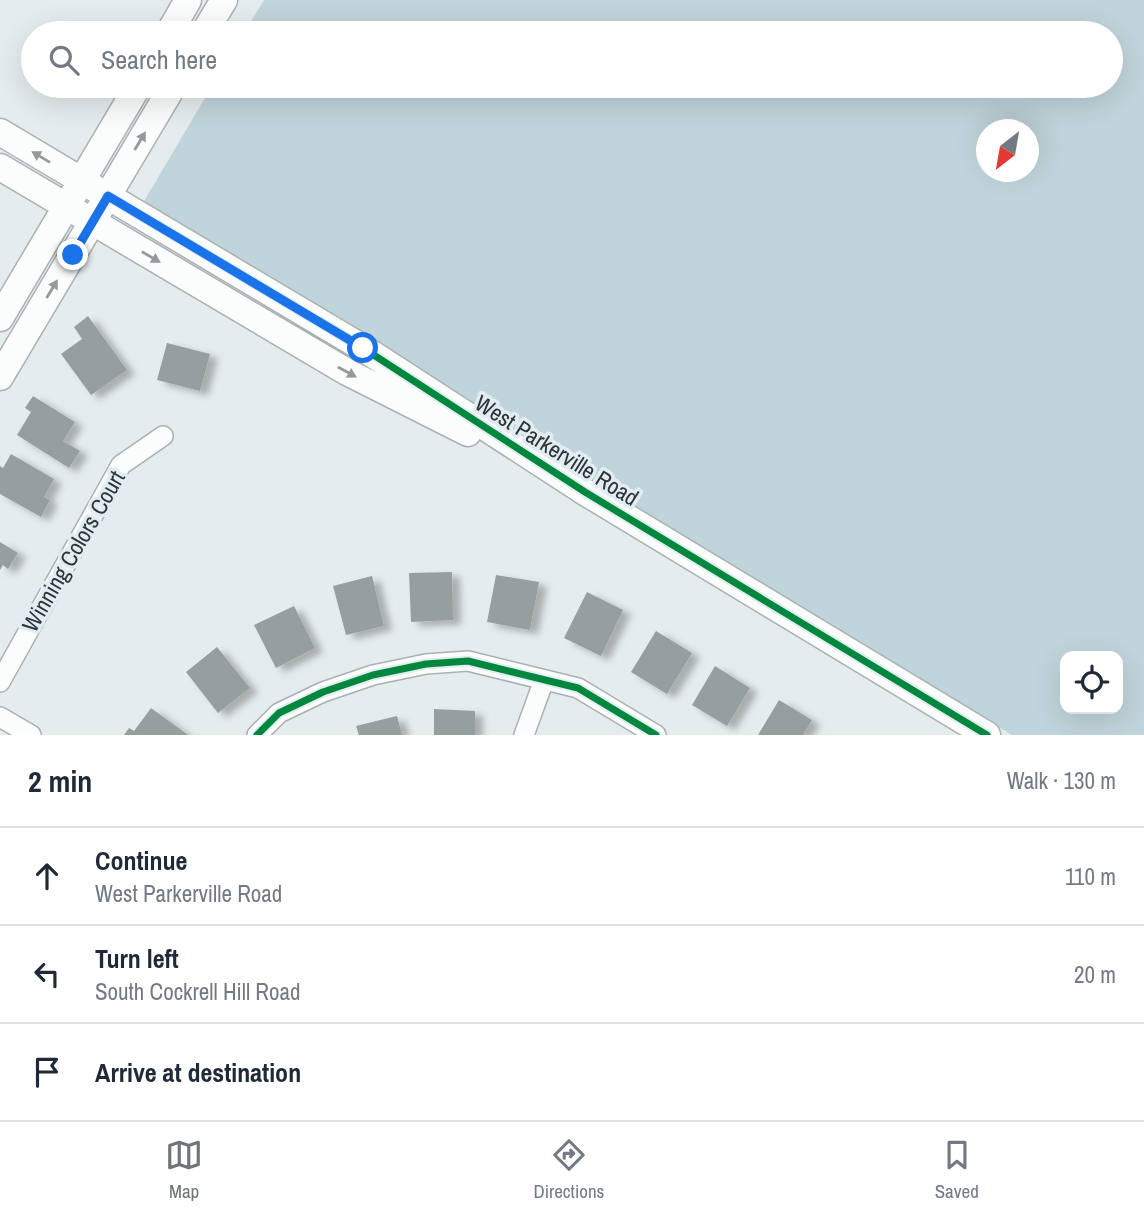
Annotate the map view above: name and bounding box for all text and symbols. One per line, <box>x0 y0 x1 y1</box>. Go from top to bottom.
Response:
search box <box>21 21 1123 98</box>
icon: search <box>45 41 83 79</box>
text: Search here <box>101 42 217 77</box>
north arrow <box>976 119 1039 182</box>
one-way arrow <box>134 131 147 150</box>
one-way arrow <box>32 150 51 163</box>
route end <box>57 239 88 270</box>
one-way arrow <box>141 251 160 263</box>
one-way arrow <box>46 280 59 299</box>
route start <box>347 332 378 363</box>
one-way arrow <box>337 366 357 378</box>
street label: West Parkerville Road <box>469 387 645 513</box>
street label: Winning Colors Court <box>14 465 132 637</box>
map controls <box>1060 651 1123 714</box>
button: locate <box>1060 651 1123 714</box>
text: 2 min <box>28 761 92 801</box>
text: Walk · 130 m <box>1007 765 1116 796</box>
text: Continue <box>95 843 187 878</box>
icon: ahead <box>28 857 66 895</box>
text: 110 m <box>1065 861 1116 892</box>
text: West Parkerville Road <box>95 878 282 909</box>
text: Turn left <box>95 941 179 976</box>
icon: left <box>28 955 66 993</box>
text: 20 m <box>1074 959 1116 990</box>
text: South Cockrell Hill Road <box>95 976 300 1007</box>
icon: arrive <box>28 1053 66 1091</box>
text: Arrive at destination <box>95 1055 301 1090</box>
tab: Map <box>165 1136 203 1204</box>
tab: Directions <box>533 1136 604 1204</box>
tab: Saved <box>935 1136 979 1204</box>

